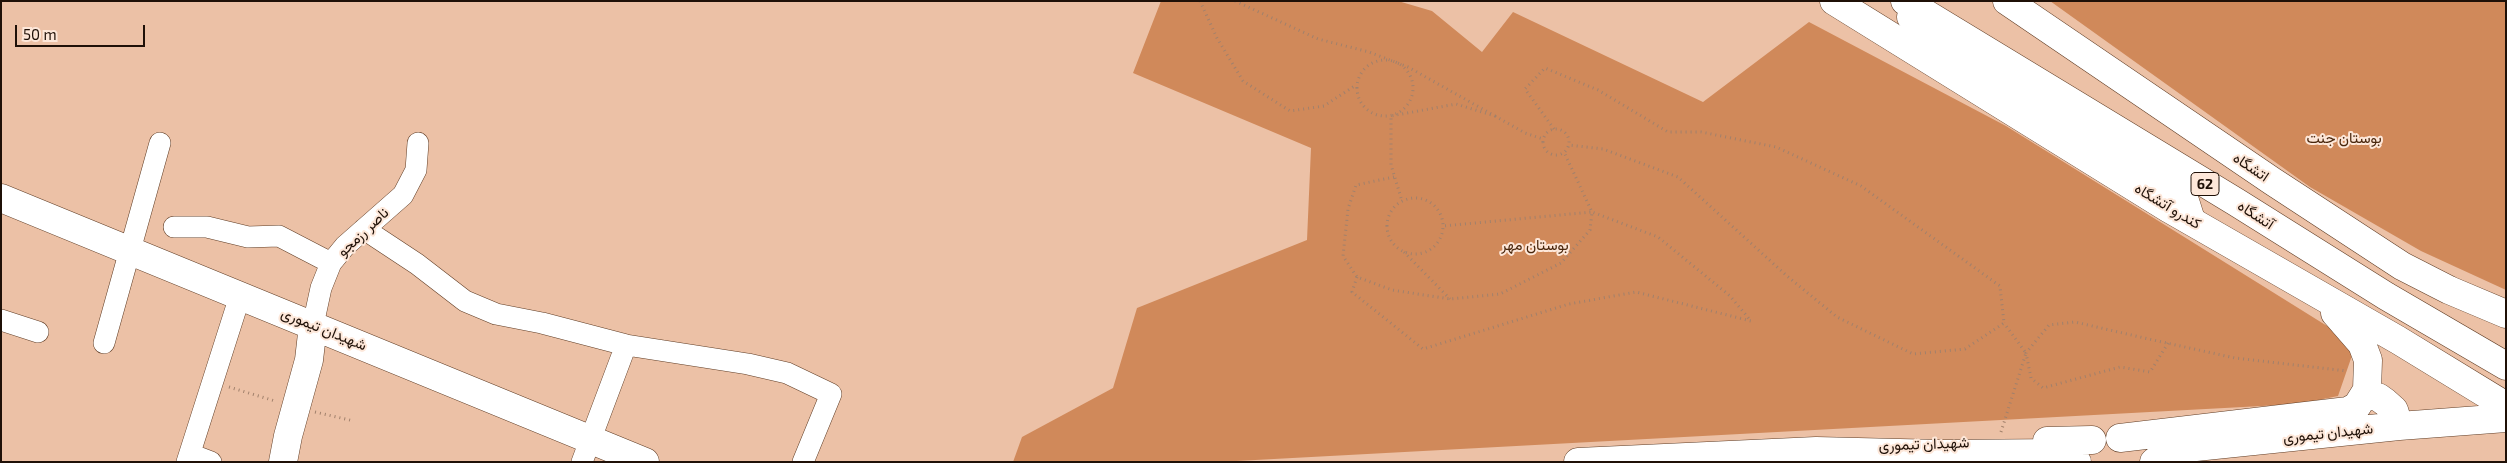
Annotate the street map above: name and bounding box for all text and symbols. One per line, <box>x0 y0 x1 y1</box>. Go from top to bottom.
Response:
scale bar <box>18 15 148 47</box>
text: 50 m <box>23 25 57 43</box>
park label: بوستان جنت <box>2306 129 2382 147</box>
street label: اتشگاه <box>2230 149 2272 185</box>
road number: 62 <box>2191 172 2219 195</box>
street label: کندرو آتشگاه <box>2131 179 2205 233</box>
street label: آتشگاه <box>2234 197 2278 233</box>
street label: ناصر رزمجو <box>334 204 392 260</box>
park label: بوستان مهر <box>1501 236 1569 254</box>
street label: شهیدان تیموری <box>279 304 369 354</box>
street label: شهیدان تیموری <box>2282 419 2374 447</box>
street label: شهیدان تیموری <box>1878 433 1970 455</box>

